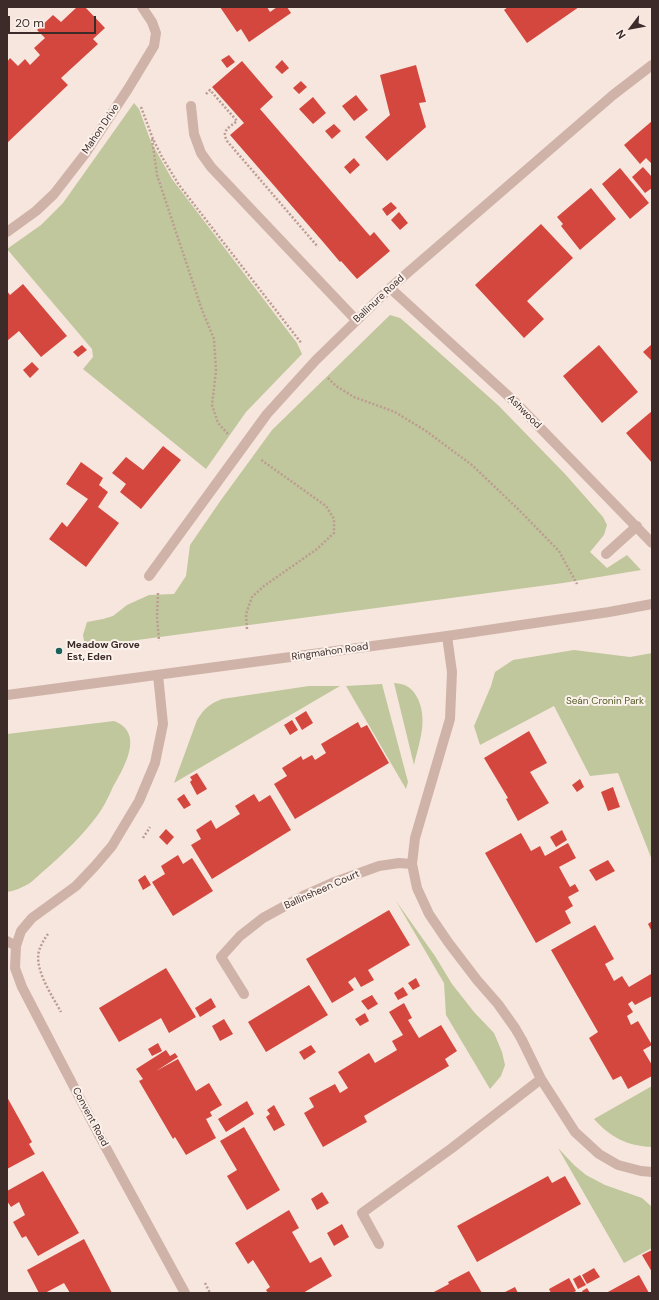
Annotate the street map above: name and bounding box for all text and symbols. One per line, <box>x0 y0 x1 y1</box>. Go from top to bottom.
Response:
scale bar <box>10 8 98 34</box>
north arrow <box>611 8 651 48</box>
text: 20 m <box>15 15 44 31</box>
text: N <box>613 27 629 41</box>
street label: Mahon Drive <box>80 102 122 156</box>
street label: Ballinure Road <box>351 272 407 326</box>
street label: Ashwood <box>505 393 543 431</box>
place label: Meadow Grove Est, Eden <box>67 639 140 662</box>
street label: Ringmahon Road <box>291 641 369 663</box>
marker: Meadow Grove Est, Eden <box>54 646 64 656</box>
park label: Seán Cronin Park <box>566 695 644 707</box>
street label: Ballinsheen Court <box>283 868 361 912</box>
street label: Convent Road <box>69 1085 111 1149</box>

